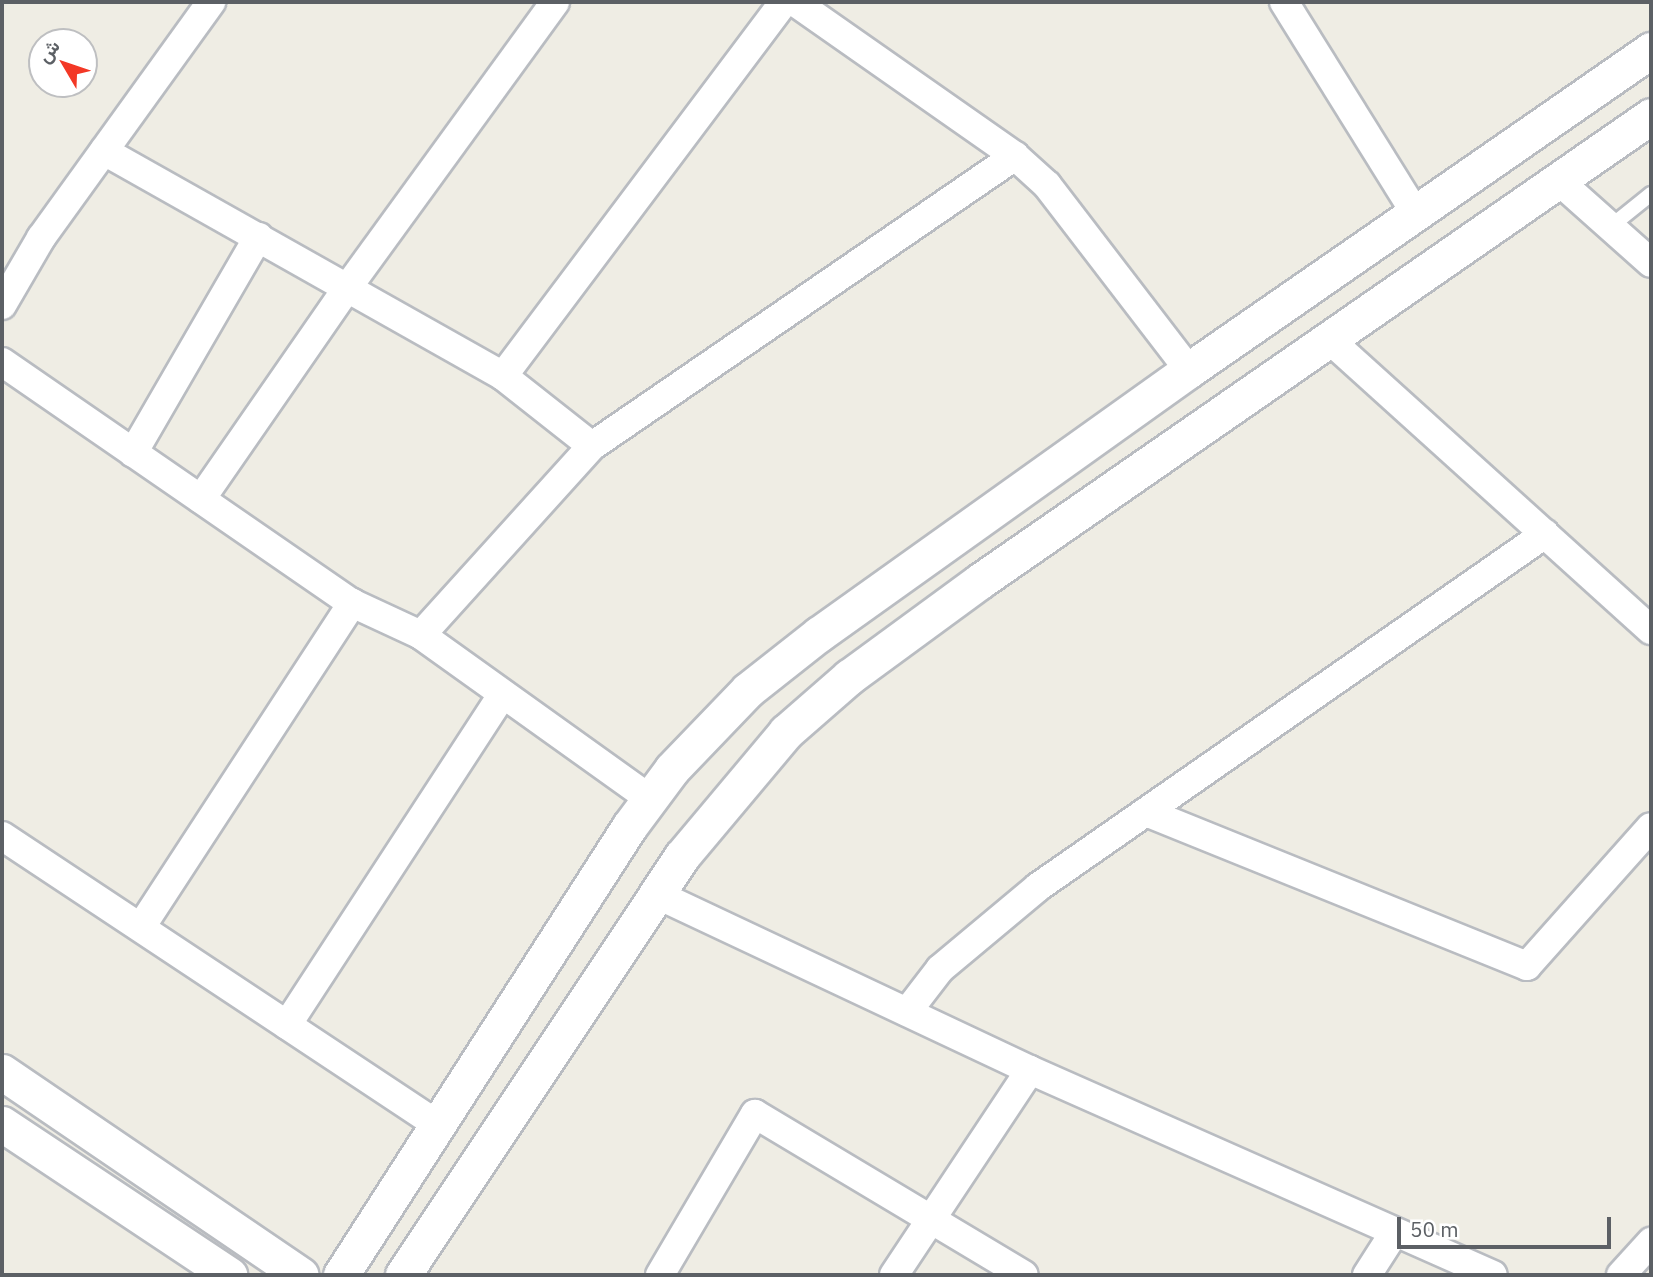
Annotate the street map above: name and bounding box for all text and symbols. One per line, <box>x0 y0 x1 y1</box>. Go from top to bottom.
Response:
north arrow <box>28 28 98 98</box>
text: ش <box>32 35 65 67</box>
scale bar <box>1401 1204 1614 1248</box>
text: 50 m <box>1410 1215 1459 1243</box>

